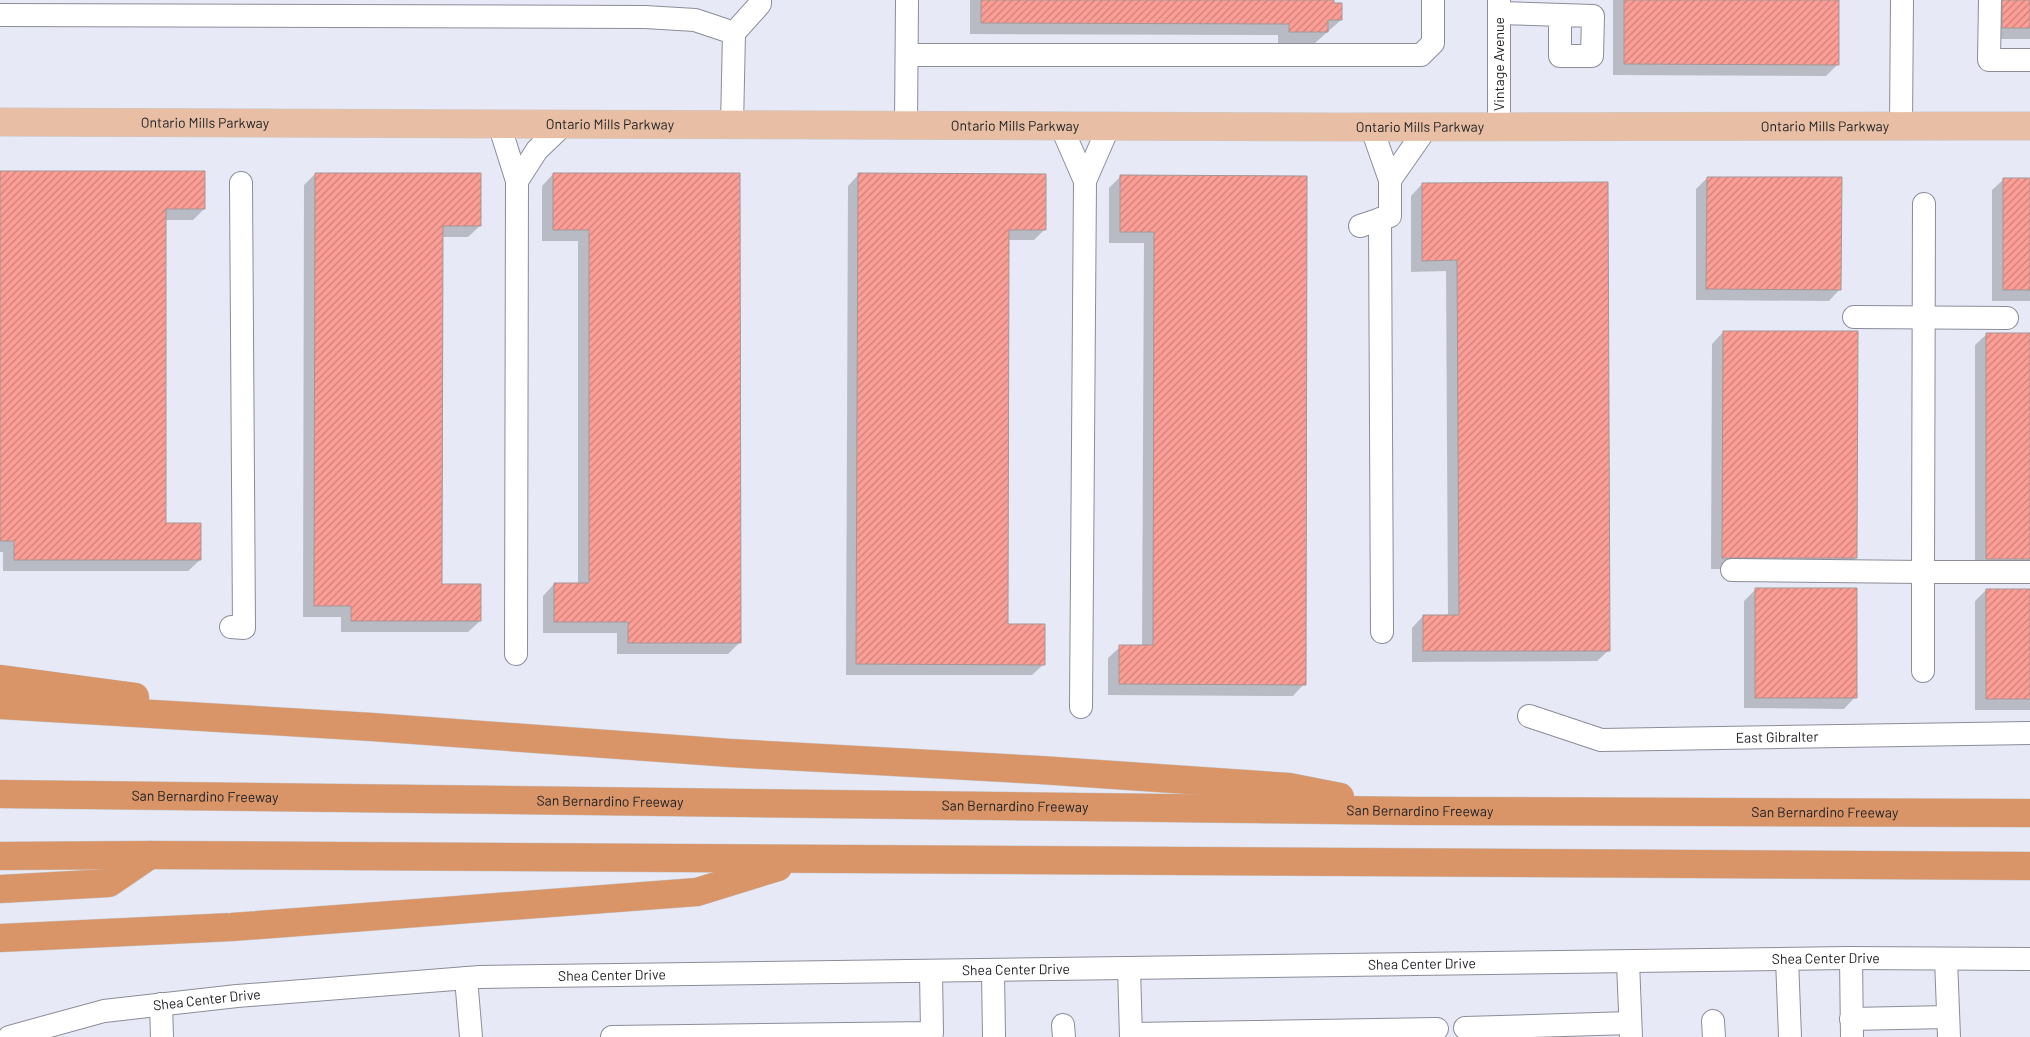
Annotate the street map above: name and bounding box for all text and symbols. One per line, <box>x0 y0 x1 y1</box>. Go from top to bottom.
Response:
street label: Vintage Avenue <box>1490 17 1507 111</box>
street label: Ontario Mills Parkway <box>141 114 270 131</box>
street label: Ontario Mills Parkway <box>546 115 675 133</box>
street label: Ontario Mills Parkway <box>951 117 1080 134</box>
street label: Ontario Mills Parkway <box>1761 117 1890 134</box>
street label: Ontario Mills Parkway <box>1356 118 1485 135</box>
street label: East Gibralter <box>1735 727 1819 746</box>
street label: San Bernardino Freeway <box>131 787 279 805</box>
street label: San Bernardino Freeway <box>536 791 684 810</box>
street label: San Bernardino Freeway <box>941 796 1089 815</box>
street label: San Bernardino Freeway <box>1346 801 1494 819</box>
street label: San Bernardino Freeway <box>1751 803 1899 821</box>
street label: Shea Center Drive <box>1772 949 1880 967</box>
street label: Shea Center Drive <box>1368 954 1476 973</box>
street label: Shea Center Drive <box>962 960 1070 978</box>
street label: Shea Center Drive <box>558 965 666 984</box>
street label: Shea Center Drive <box>152 985 261 1013</box>

